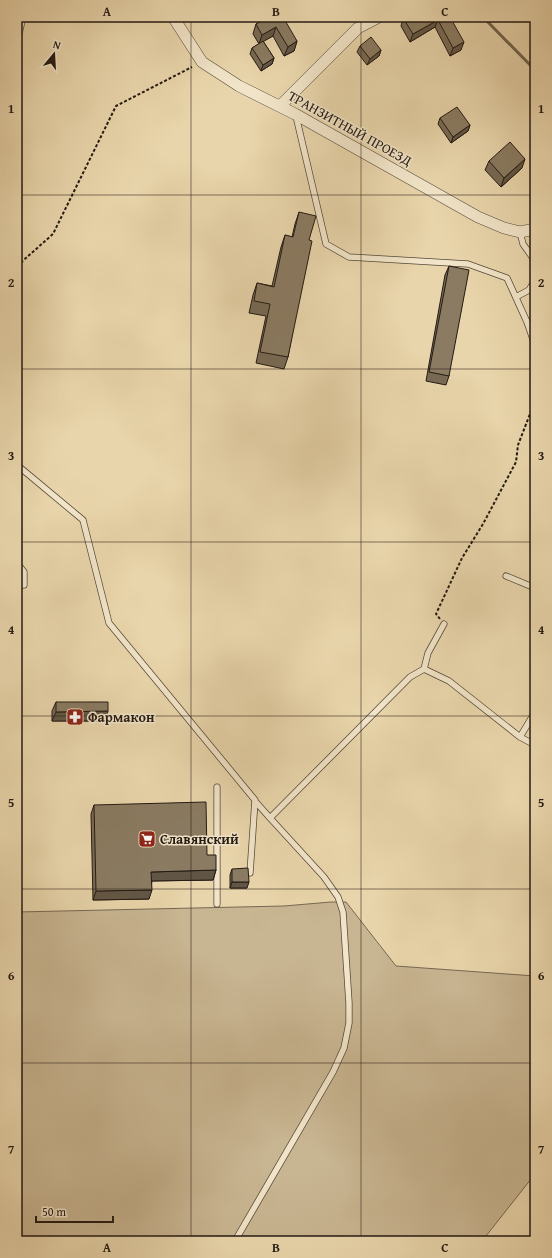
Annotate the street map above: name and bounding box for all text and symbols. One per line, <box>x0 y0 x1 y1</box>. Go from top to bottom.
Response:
text: A <box>103 2 112 21</box>
text: B <box>272 2 280 21</box>
text: C <box>441 2 449 21</box>
north arrow <box>34 34 74 74</box>
text: N <box>51 36 64 53</box>
street label: ТРАНЗИТНЫЙ ПРОЕЗД <box>285 86 416 170</box>
text: 1 <box>8 99 14 118</box>
text: 1 <box>538 99 544 118</box>
text: 2 <box>8 273 15 292</box>
text: 2 <box>538 273 545 292</box>
text: 3 <box>8 446 14 465</box>
text: 3 <box>538 446 544 465</box>
text: 4 <box>8 620 15 639</box>
text: 4 <box>538 620 545 639</box>
pharmacy icon: Фармакон <box>65 707 85 727</box>
place label: Фармакон <box>88 707 155 727</box>
text: 5 <box>8 793 15 812</box>
text: 5 <box>538 793 545 812</box>
supermarket icon: Славянский <box>137 829 157 849</box>
place label: Славянский <box>160 829 239 849</box>
text: 6 <box>8 966 15 985</box>
text: 6 <box>538 966 545 985</box>
text: 7 <box>8 1140 15 1159</box>
text: 7 <box>538 1140 545 1159</box>
scale bar <box>36 1198 113 1224</box>
text: 50 m <box>42 1203 66 1220</box>
text: A <box>103 1238 112 1257</box>
text: B <box>272 1238 280 1257</box>
text: C <box>441 1238 449 1257</box>

